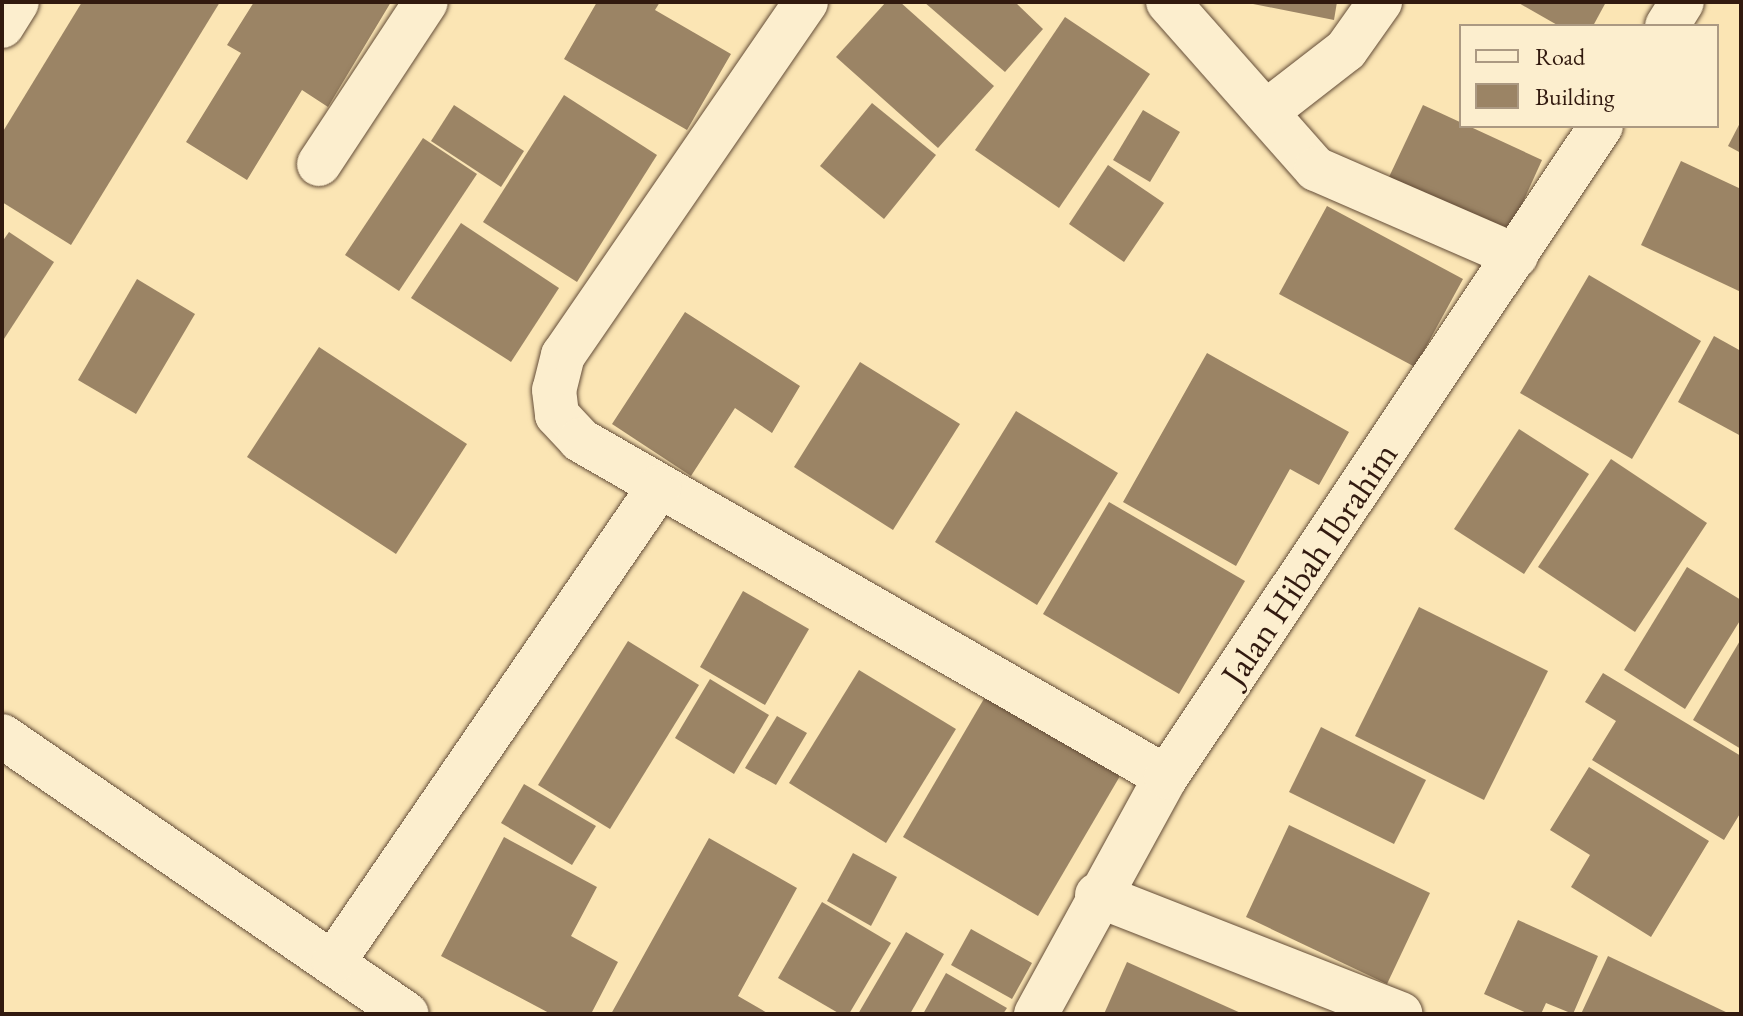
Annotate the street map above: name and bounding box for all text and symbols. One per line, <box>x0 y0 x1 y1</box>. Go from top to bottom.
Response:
legend <box>1459 24 1719 128</box>
text: Road <box>1535 41 1585 72</box>
text: Building <box>1535 81 1615 112</box>
street label: Jalan Hibah Ibrahim <box>1212 434 1406 694</box>

